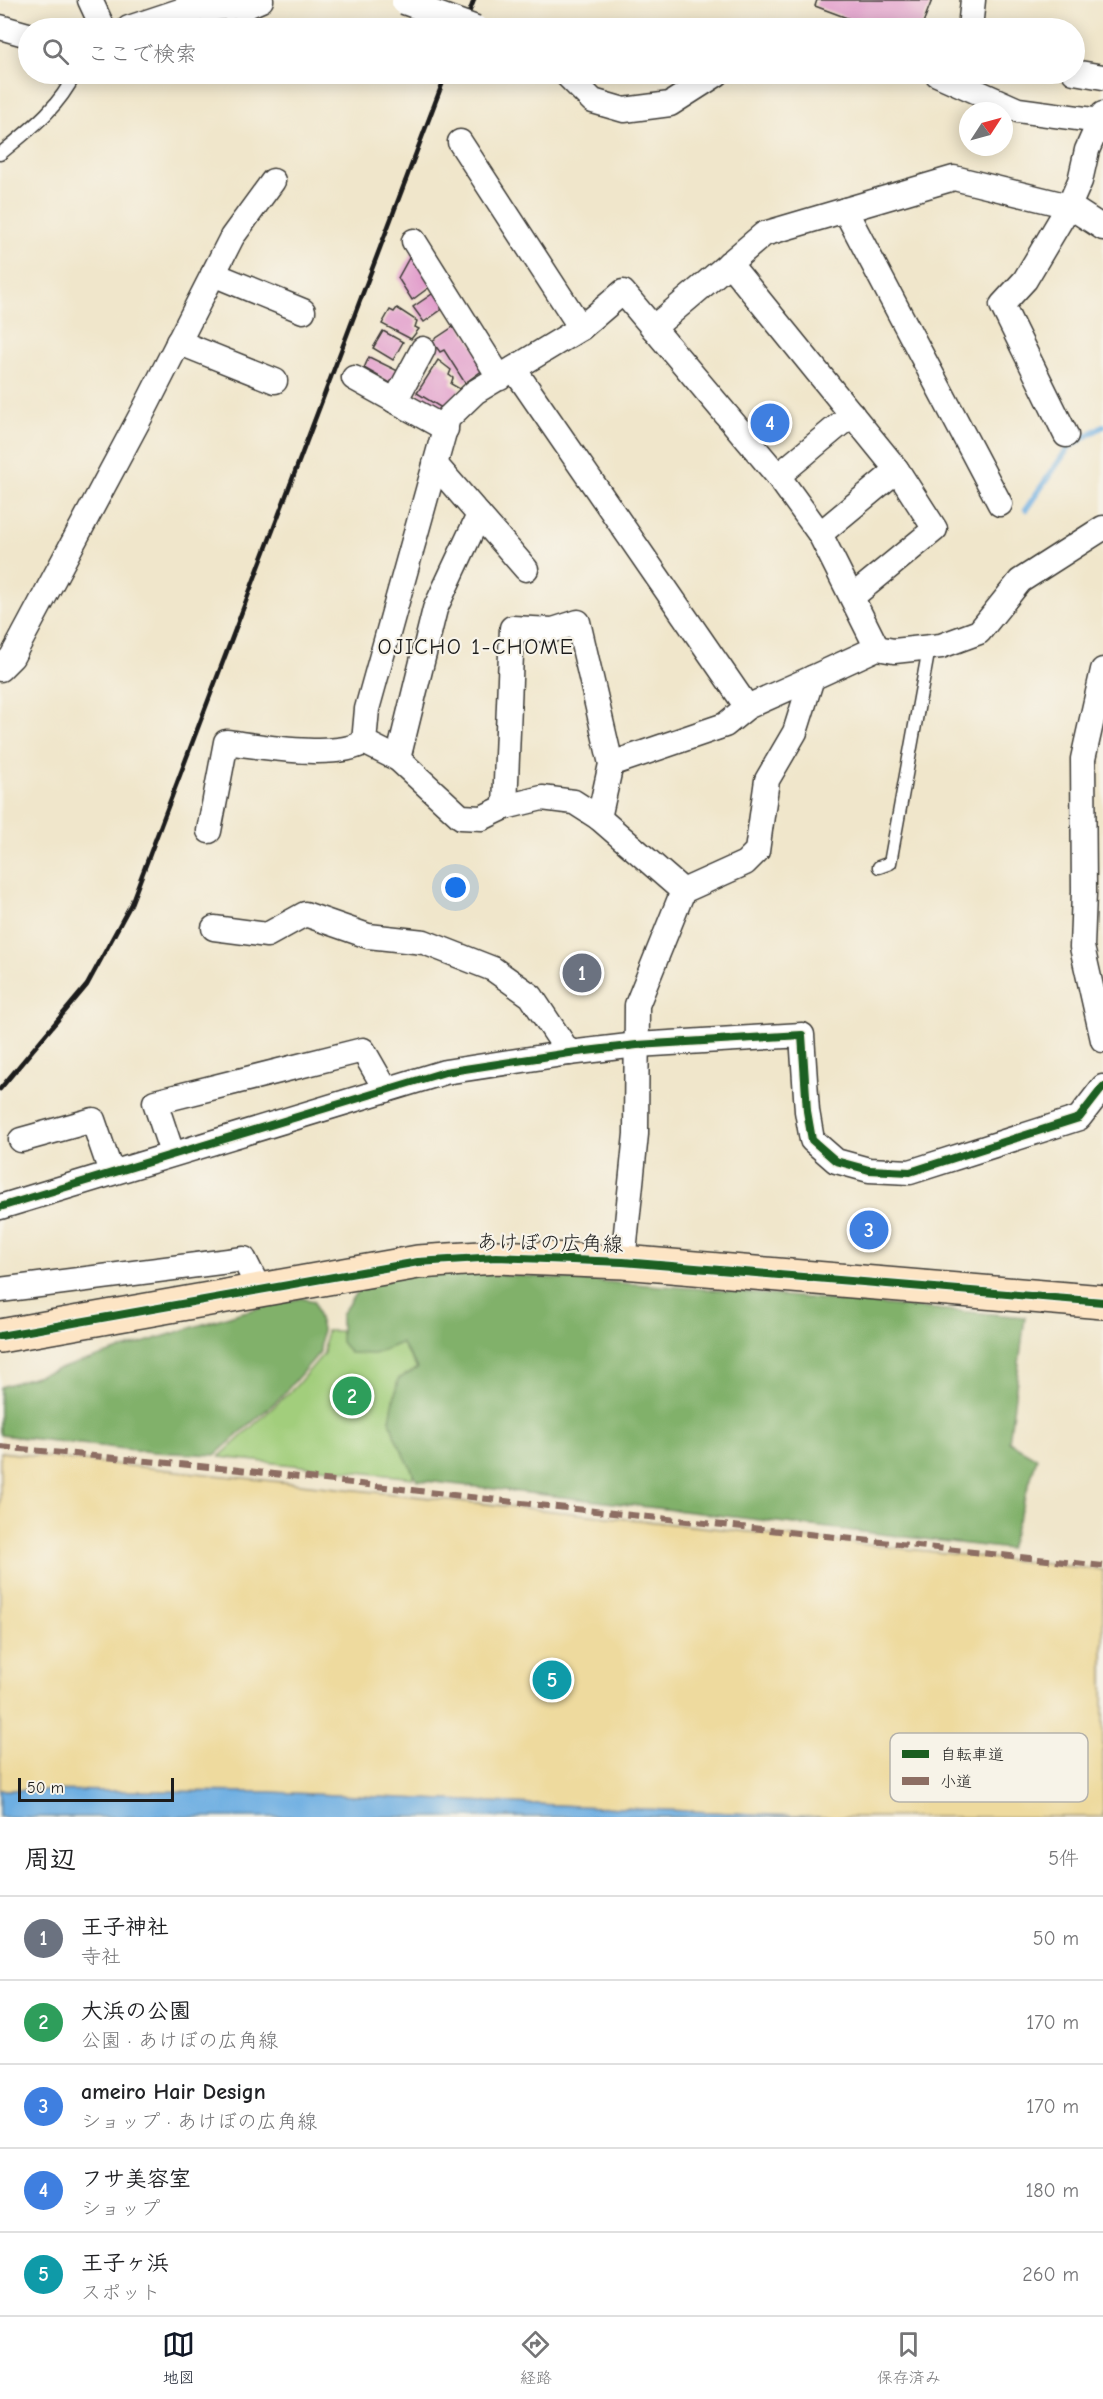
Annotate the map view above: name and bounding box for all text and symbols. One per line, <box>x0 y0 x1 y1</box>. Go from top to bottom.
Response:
search box <box>18 18 1085 84</box>
icon: search <box>39 35 72 68</box>
text: ここで検索 <box>87 41 197 67</box>
north arrow <box>959 102 1013 156</box>
pin: 4 <box>750 400 790 446</box>
district label: OJICHO 1-CHOME <box>378 634 574 660</box>
your location <box>441 873 470 902</box>
pin: 1 <box>562 950 602 996</box>
pin: 3 <box>850 1208 888 1252</box>
street label: あけぼの広角線 <box>476 1230 624 1256</box>
pin: 2 <box>332 1374 372 1418</box>
pin: 5 <box>532 1658 572 1702</box>
legend <box>890 1733 1088 1802</box>
text: 自転車道 <box>940 1746 1004 1764</box>
text: 小道 <box>940 1773 972 1791</box>
scale bar <box>18 1775 174 1802</box>
text: 50 m <box>27 1779 64 1797</box>
text: 周辺 <box>24 1845 76 1875</box>
text: 5件 <box>1048 1847 1079 1870</box>
text: 王子神社 <box>81 1914 169 1940</box>
text: 1 <box>40 1927 47 1950</box>
text: 50 m <box>1033 1927 1079 1950</box>
text: 寺社 <box>81 1945 121 1968</box>
text: 大浜の公園 <box>81 1998 191 2024</box>
text: 2 <box>39 2011 48 2034</box>
text: 170 m <box>1026 2011 1079 2034</box>
text: 公園 · あけぼの広角線 <box>81 2029 278 2052</box>
text: ameiro Hair Design <box>81 2079 266 2105</box>
text: 3 <box>39 2095 48 2118</box>
text: 170 m <box>1026 2095 1079 2118</box>
text: ショップ · あけぼの広角線 <box>81 2110 317 2133</box>
text: フサ美容室 <box>81 2166 191 2192</box>
text: 4 <box>39 2179 48 2202</box>
text: 180 m <box>1025 2179 1079 2202</box>
text: ショップ <box>81 2197 160 2220</box>
text: 王子ヶ浜 <box>81 2250 169 2276</box>
text: 5 <box>38 2263 49 2286</box>
text: 260 m <box>1022 2263 1079 2286</box>
text: スポット <box>81 2281 161 2304</box>
tab: 地図 <box>162 2328 195 2388</box>
tab: 経路 <box>519 2328 552 2388</box>
tab: 保存済み <box>877 2328 941 2388</box>

